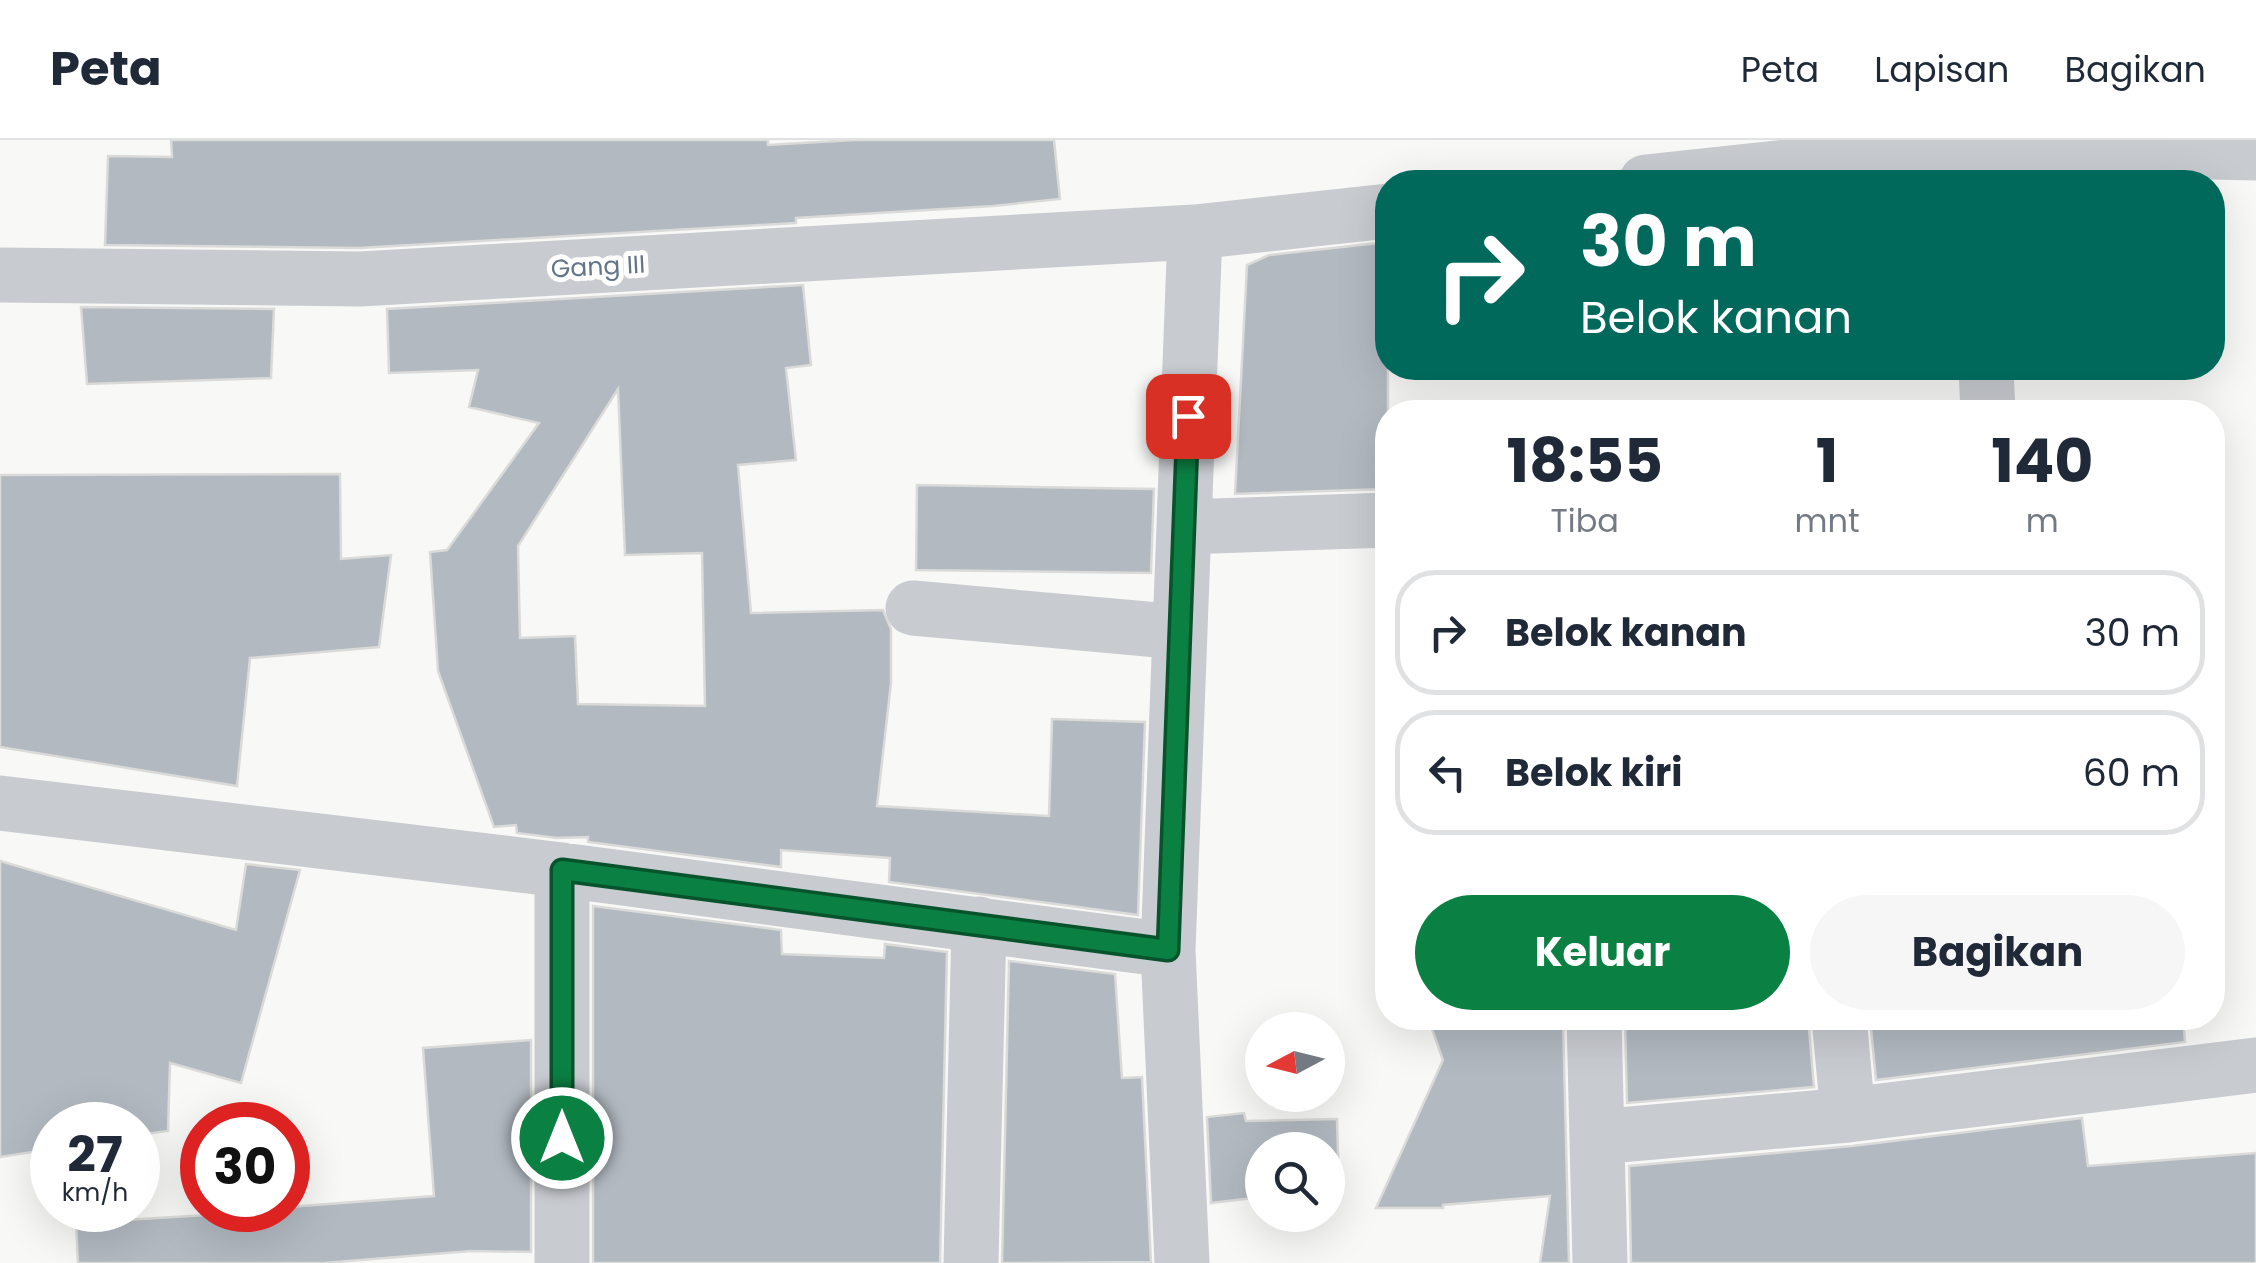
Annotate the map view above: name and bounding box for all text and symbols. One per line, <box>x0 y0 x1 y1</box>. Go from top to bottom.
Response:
text: Peta <box>50 35 162 102</box>
text: Peta <box>1741 45 1819 94</box>
text: Lapisan <box>1874 45 2010 94</box>
text: Bagikan <box>2065 45 2206 94</box>
text: 30 m <box>1580 192 1757 291</box>
icon: right <box>1415 210 1545 340</box>
street label: Gang III <box>550 247 646 286</box>
text: Belok kanan <box>1580 286 1852 349</box>
pin <box>1146 374 1231 459</box>
icon: arrive <box>1161 389 1216 444</box>
text: 18:55 <box>1507 419 1663 503</box>
text: 1 <box>1816 419 1838 503</box>
text: 140 <box>1991 419 2093 503</box>
text: Tiba <box>1551 498 1619 543</box>
text: mnt <box>1795 498 1860 543</box>
text: m <box>2026 498 2059 543</box>
icon: right <box>1420 605 1475 660</box>
text: Belok kanan <box>1505 606 1747 659</box>
text: 30 m <box>2084 606 2180 659</box>
icon: left <box>1420 745 1475 800</box>
text: Belok kiri <box>1505 746 1683 799</box>
text: 60 m <box>2083 746 2180 799</box>
button: Keluar <box>1415 895 1790 1010</box>
button: Bagikan <box>1810 895 2185 1010</box>
north arrow <box>1245 1012 1345 1112</box>
map controls <box>1245 1012 1345 1232</box>
position arrow <box>510 1086 614 1190</box>
speed limit sign: 30 <box>180 1102 310 1232</box>
text: 27 <box>67 1119 123 1190</box>
button: search <box>1245 1132 1345 1232</box>
text: km/h <box>62 1175 128 1210</box>

